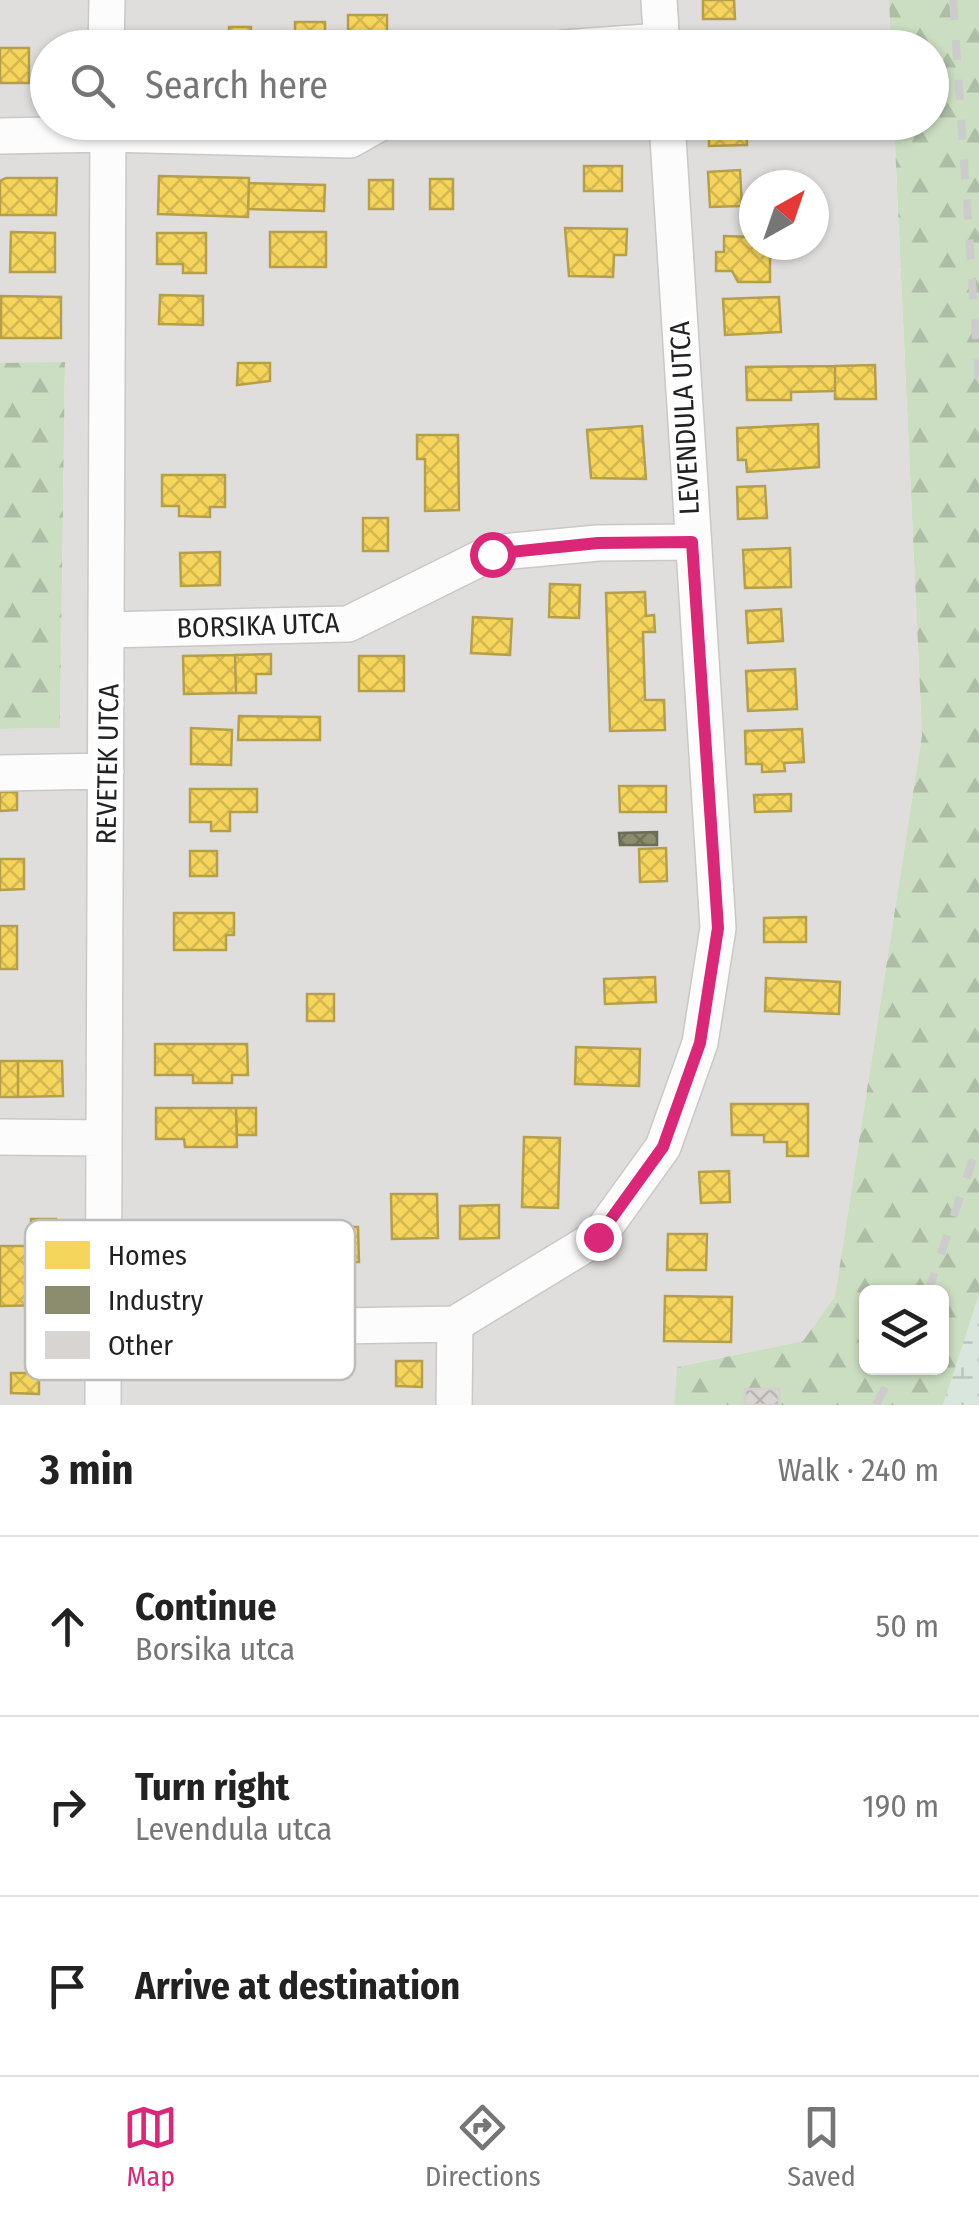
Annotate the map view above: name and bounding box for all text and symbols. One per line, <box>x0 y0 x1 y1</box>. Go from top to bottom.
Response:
search box <box>30 30 949 140</box>
icon: search <box>65 58 120 113</box>
text: Search here <box>145 62 328 108</box>
north arrow <box>739 170 829 260</box>
street label: LEVENDULA UTCA <box>663 320 706 516</box>
route start <box>470 532 516 578</box>
street label: BORSIKA UTCA <box>176 606 340 645</box>
street label: REVETEK UTCA <box>90 683 125 845</box>
route end <box>576 1215 622 1261</box>
legend <box>25 1220 355 1380</box>
text: Homes <box>108 1239 187 1272</box>
text: Industry <box>108 1284 204 1317</box>
map controls <box>859 1285 949 1375</box>
button: layers <box>859 1285 949 1375</box>
text: Other <box>108 1329 173 1362</box>
text: 3 min <box>40 1445 134 1495</box>
text: Walk · 240 m <box>778 1451 939 1489</box>
text: Continue <box>135 1584 276 1630</box>
icon: ahead <box>40 1599 95 1654</box>
text: 50 m <box>876 1607 939 1645</box>
text: Borsika utca <box>135 1630 295 1668</box>
text: Turn right <box>135 1764 289 1810</box>
icon: right <box>40 1779 95 1834</box>
text: 190 m <box>862 1787 939 1825</box>
text: Levendula utca <box>135 1810 332 1848</box>
icon: arrive <box>40 1959 95 2014</box>
text: Arrive at destination <box>135 1963 460 2009</box>
tab: Map <box>123 2100 178 2193</box>
tab: Directions <box>425 2100 541 2193</box>
tab: Saved <box>787 2100 856 2193</box>

